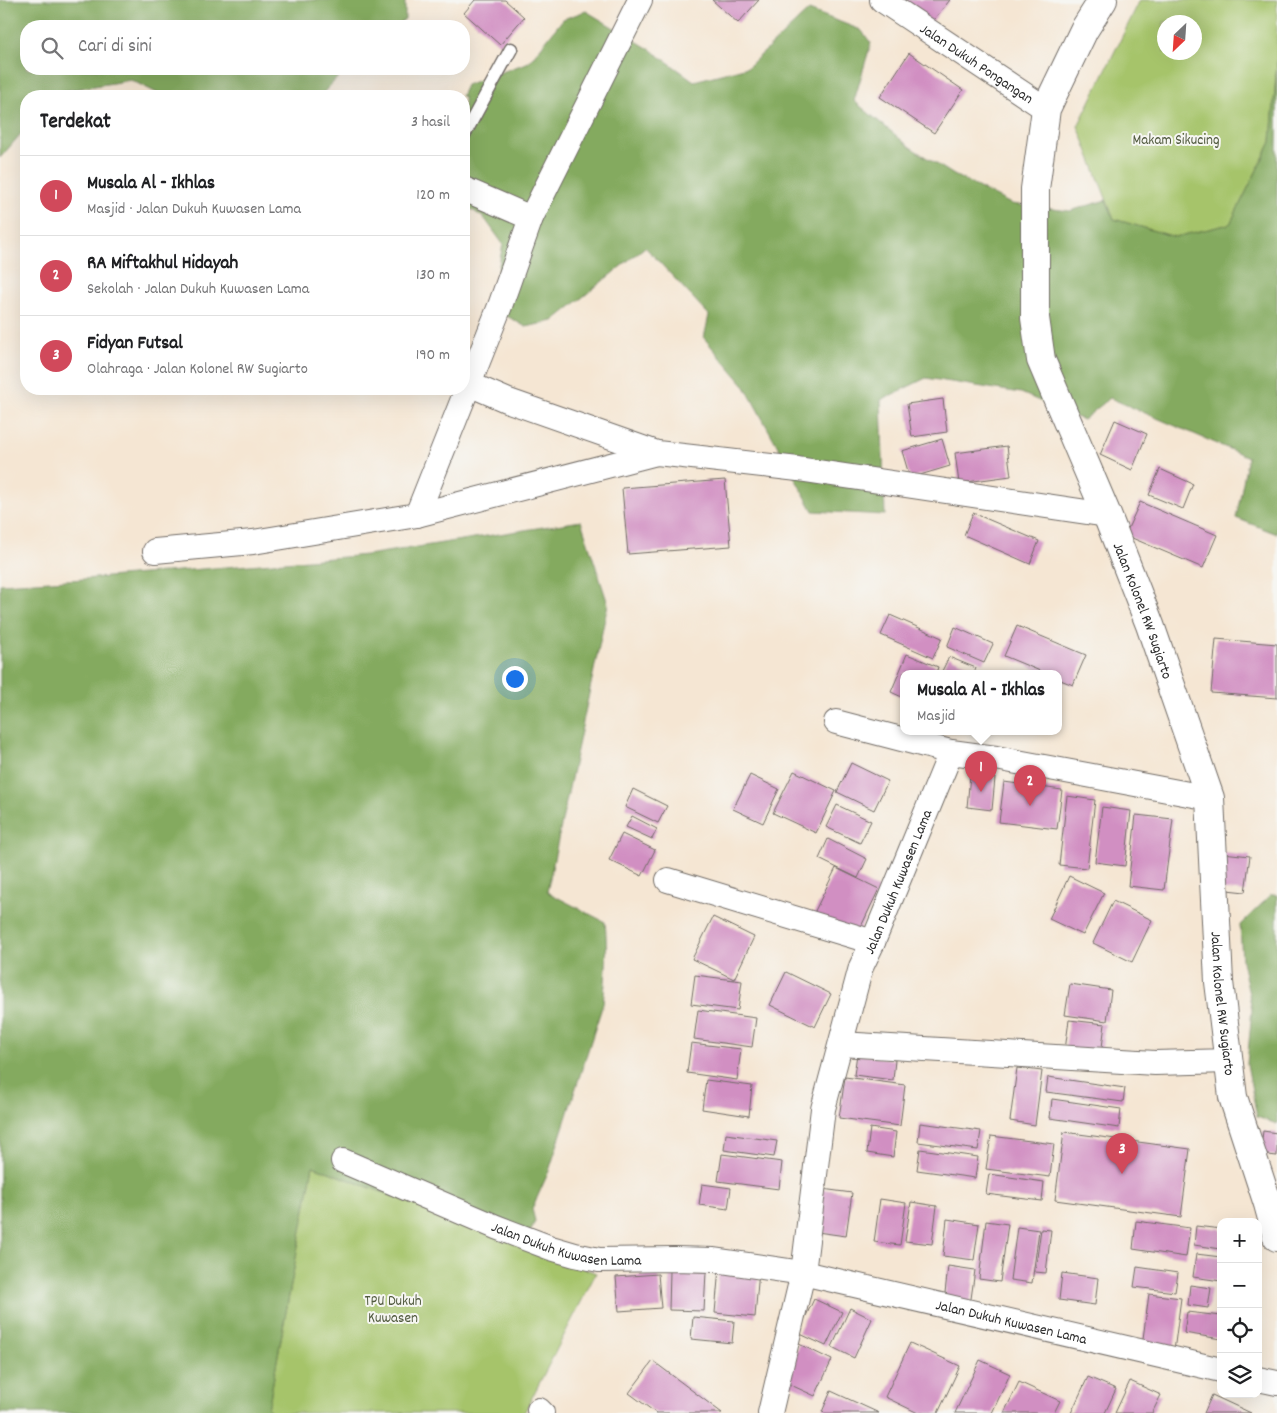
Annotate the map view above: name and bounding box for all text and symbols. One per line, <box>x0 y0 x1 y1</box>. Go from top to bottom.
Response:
north arrow <box>1157 15 1202 60</box>
street label: Jalan Dukuh Pongangan <box>915 19 1037 111</box>
search box <box>20 20 470 75</box>
icon: search <box>38 34 66 62</box>
text: Cari di sini <box>78 34 152 61</box>
text: Terdekat <box>40 108 111 138</box>
text: 3 hasil <box>411 111 450 134</box>
park label: Makam Sikucing <box>1132 130 1220 152</box>
text: Musala Al - Ikhlas <box>87 171 215 198</box>
text: 1 <box>54 184 58 207</box>
text: 120 m <box>416 184 450 207</box>
text: Masjid · Jalan Dukuh Kuwasen Lama <box>87 198 301 221</box>
text: RA Miftakhul Hidayah <box>87 251 238 278</box>
text: 2 <box>53 264 60 287</box>
text: 130 m <box>416 264 450 287</box>
text: Sekolah · Jalan Dukuh Kuwasen Lama <box>87 278 309 301</box>
text: Fidyan Futsal <box>87 331 183 358</box>
text: 3 <box>52 344 60 367</box>
text: 190 m <box>416 344 450 367</box>
text: Olahraga · Jalan Kolonel RW Sugiarto <box>87 358 308 381</box>
street label: Jalan Kolonel RW Sugiarto <box>1106 540 1177 683</box>
your location <box>502 666 528 692</box>
popup <box>900 670 1062 735</box>
text: Musala Al - Ikhlas <box>917 678 1045 705</box>
text: Masjid <box>917 705 955 728</box>
pin: 1 <box>965 751 997 792</box>
pin: 2 <box>1014 765 1046 806</box>
street label: Jalan Dukuh Kuwasen Lama <box>860 806 940 959</box>
street label: Jalan Kolonel RW Sugiarto <box>1204 931 1239 1077</box>
pin: 3 <box>1106 1133 1138 1174</box>
street label: Jalan Dukuh Kuwasen Lama <box>487 1217 642 1273</box>
map controls <box>1217 1218 1262 1398</box>
button: + <box>1217 1218 1262 1263</box>
button: − <box>1217 1263 1262 1308</box>
park label: TPU Dukuh Kuwasen <box>364 1291 422 1330</box>
street label: Jalan Dukuh Kuwasen Lama <box>933 1295 1090 1352</box>
button: locate <box>1217 1308 1262 1353</box>
button: layers <box>1217 1353 1262 1398</box>

